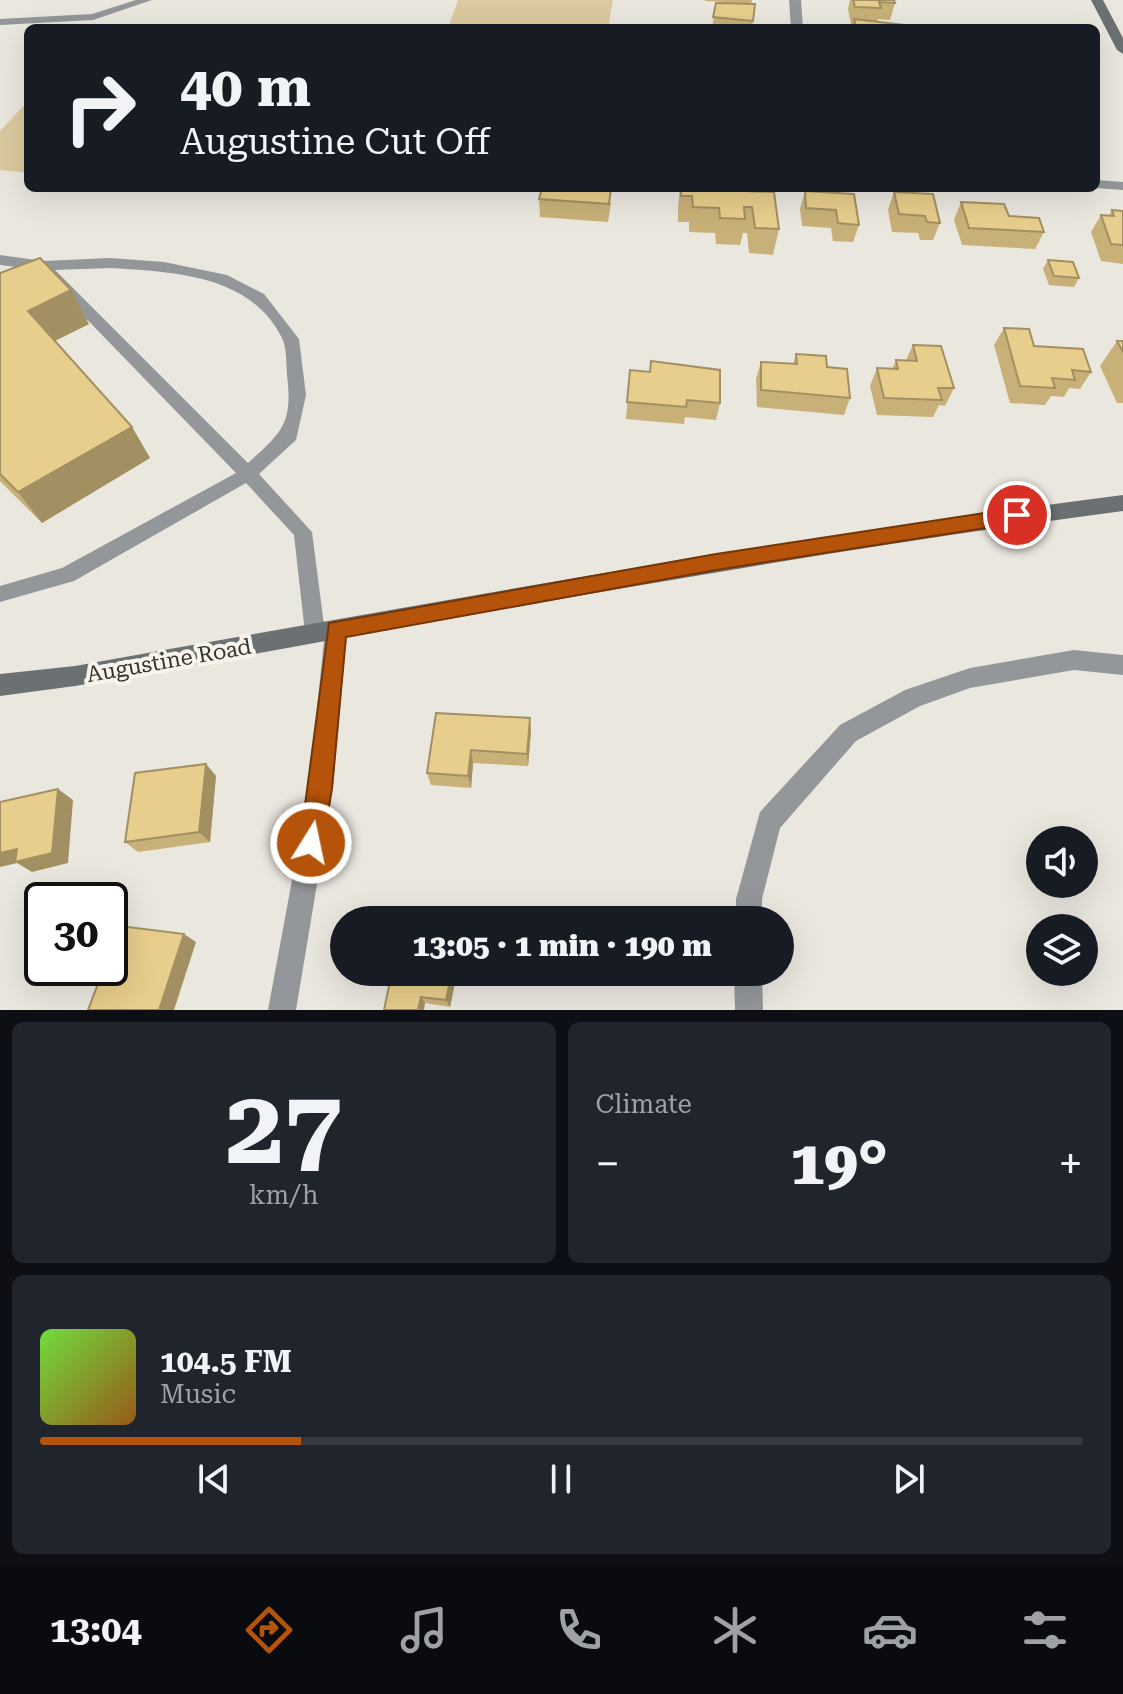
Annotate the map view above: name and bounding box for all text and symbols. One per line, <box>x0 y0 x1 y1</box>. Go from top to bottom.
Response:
text: 40 m <box>180 54 311 120</box>
icon: right <box>48 56 152 160</box>
text: Augustine Cut Off <box>180 121 490 163</box>
pin <box>983 481 1051 549</box>
icon: arrive <box>995 493 1039 537</box>
street label: Augustine Road <box>85 634 253 687</box>
position arrow <box>269 801 353 885</box>
map controls <box>1026 826 1098 986</box>
button: sound <box>1026 826 1098 898</box>
speed limit sign: 30 <box>24 882 128 986</box>
button: layers <box>1026 914 1098 986</box>
text: 13:05 · 1 min · 190 m <box>412 928 712 963</box>
text: 27 <box>226 1067 342 1188</box>
text: Climate <box>596 1089 692 1119</box>
text: 19° <box>791 1128 888 1199</box>
text: − <box>596 1138 620 1190</box>
text: + <box>1058 1138 1083 1190</box>
text: km/h <box>249 1180 319 1210</box>
text: 104.5 FM <box>160 1344 292 1379</box>
text: Music <box>160 1379 236 1409</box>
icon: previous <box>192 1457 236 1501</box>
icon: pause <box>539 1457 583 1501</box>
icon: next <box>887 1457 931 1501</box>
icon: directions <box>241 1602 297 1658</box>
icon: music <box>396 1602 452 1658</box>
icon: phone <box>551 1602 607 1658</box>
icon: climate <box>707 1602 763 1658</box>
icon: car <box>862 1602 918 1658</box>
icon: filters <box>1017 1602 1073 1658</box>
text: 13:04 <box>50 1609 142 1651</box>

